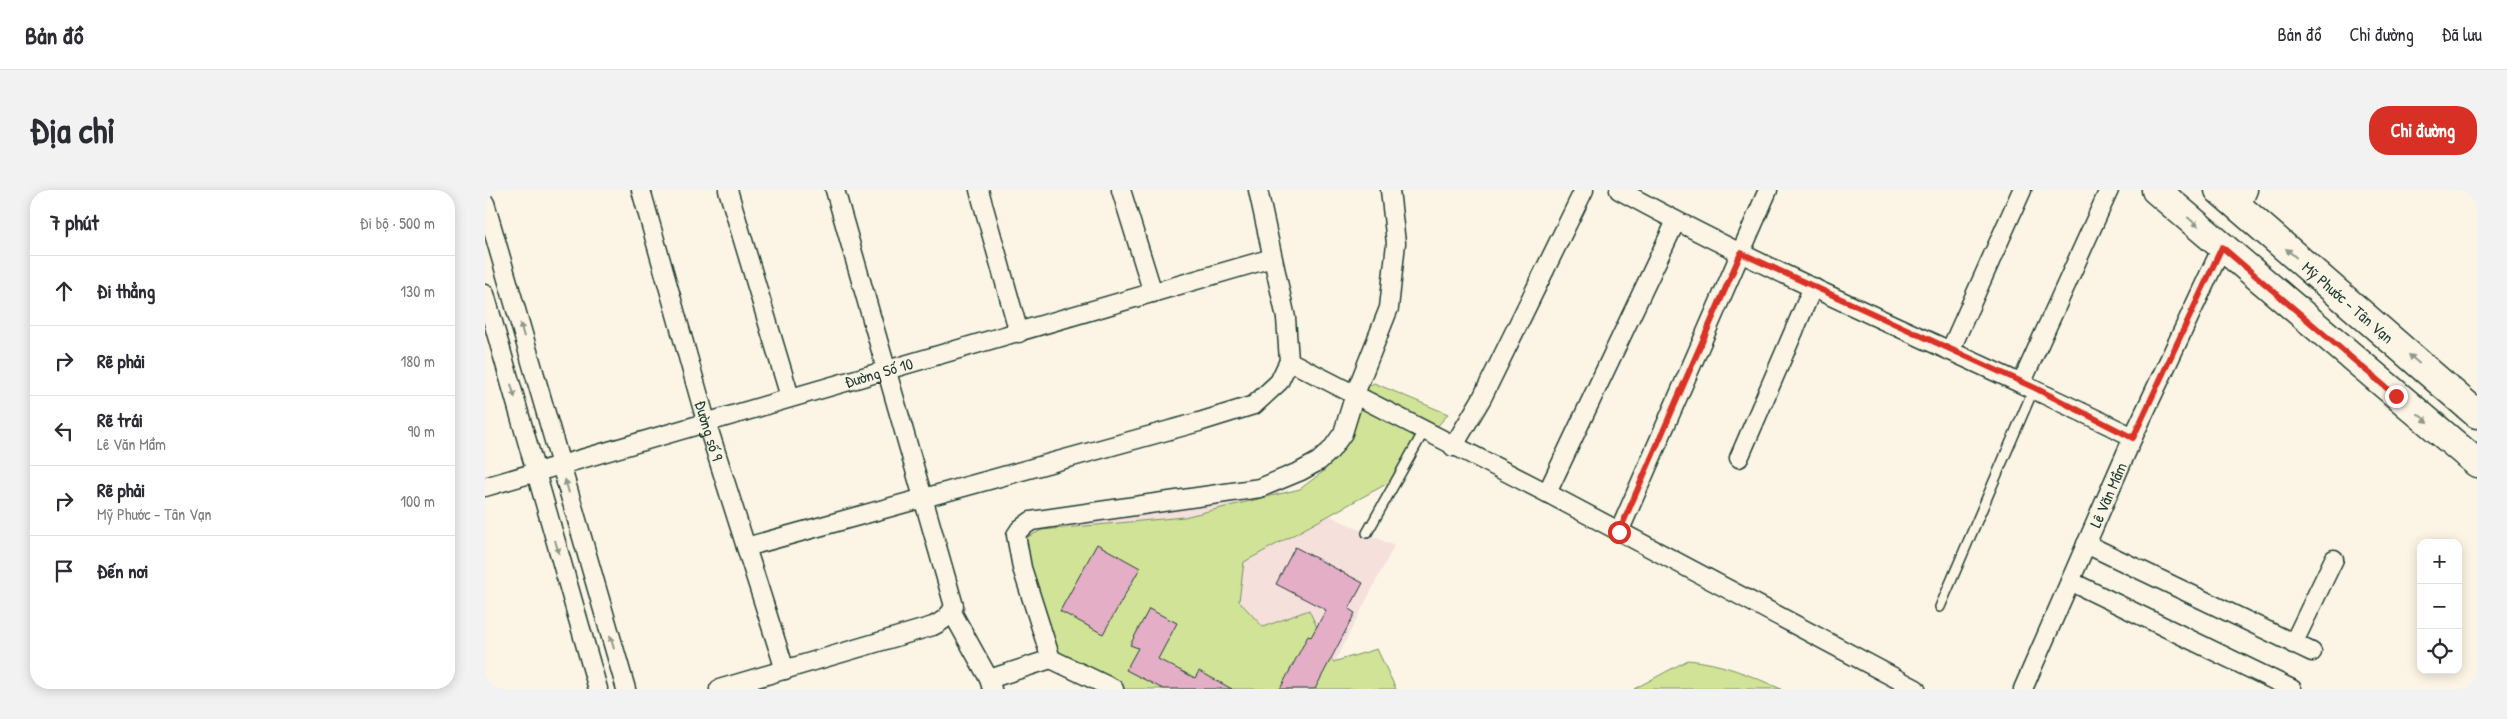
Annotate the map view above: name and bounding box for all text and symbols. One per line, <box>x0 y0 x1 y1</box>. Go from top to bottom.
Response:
text: Bản đồ <box>25 19 83 51</box>
text: Bản đồ <box>2278 22 2321 47</box>
text: Chỉ đường <box>2349 22 2414 47</box>
text: Đã lưu <box>2442 22 2482 47</box>
button: Chỉ đường <box>2369 106 2477 155</box>
text: Địa chỉ <box>30 107 115 154</box>
text: 7 phút <box>50 208 99 237</box>
text: Đi bộ · 500 m <box>360 212 435 234</box>
one-way arrow <box>2187 216 2199 228</box>
one-way arrow <box>2285 247 2298 258</box>
street label: Mỹ Phước - Tân Vạn <box>2298 256 2399 348</box>
icon: ahead <box>50 277 78 305</box>
text: Đi thẳng <box>97 278 155 304</box>
text: 130 m <box>400 280 435 302</box>
one-way arrow <box>517 322 525 337</box>
icon: right <box>50 347 78 375</box>
text: Rẽ phải <box>97 348 145 374</box>
text: 180 m <box>401 350 435 372</box>
street label: Đường Số 10 <box>842 352 915 393</box>
one-way arrow <box>2408 353 2420 365</box>
one-way arrow <box>509 384 517 399</box>
route end <box>2385 385 2408 408</box>
street label: Đường số 9 <box>690 398 729 464</box>
text: Rẽ trái <box>97 407 143 433</box>
one-way arrow <box>2416 413 2429 424</box>
icon: left <box>50 417 78 445</box>
text: 90 m <box>407 420 435 442</box>
text: Lê Văn Mầm <box>97 433 166 455</box>
street label: Lê Văn Mầm <box>2084 459 2132 531</box>
text: Rẽ phải <box>97 477 145 503</box>
one-way arrow <box>563 478 571 494</box>
icon: right <box>50 487 78 515</box>
text: 100 m <box>400 490 435 512</box>
text: Mỹ Phước - Tân Vạn <box>97 503 211 525</box>
route start <box>1608 521 1631 544</box>
map controls <box>2417 539 2462 674</box>
button: + <box>2417 539 2462 584</box>
one-way arrow <box>554 540 562 555</box>
icon: arrive <box>50 557 78 585</box>
text: Đến nơi <box>97 558 148 584</box>
button: − <box>2417 584 2462 629</box>
button: locate <box>2417 629 2462 674</box>
one-way arrow <box>608 635 616 650</box>

